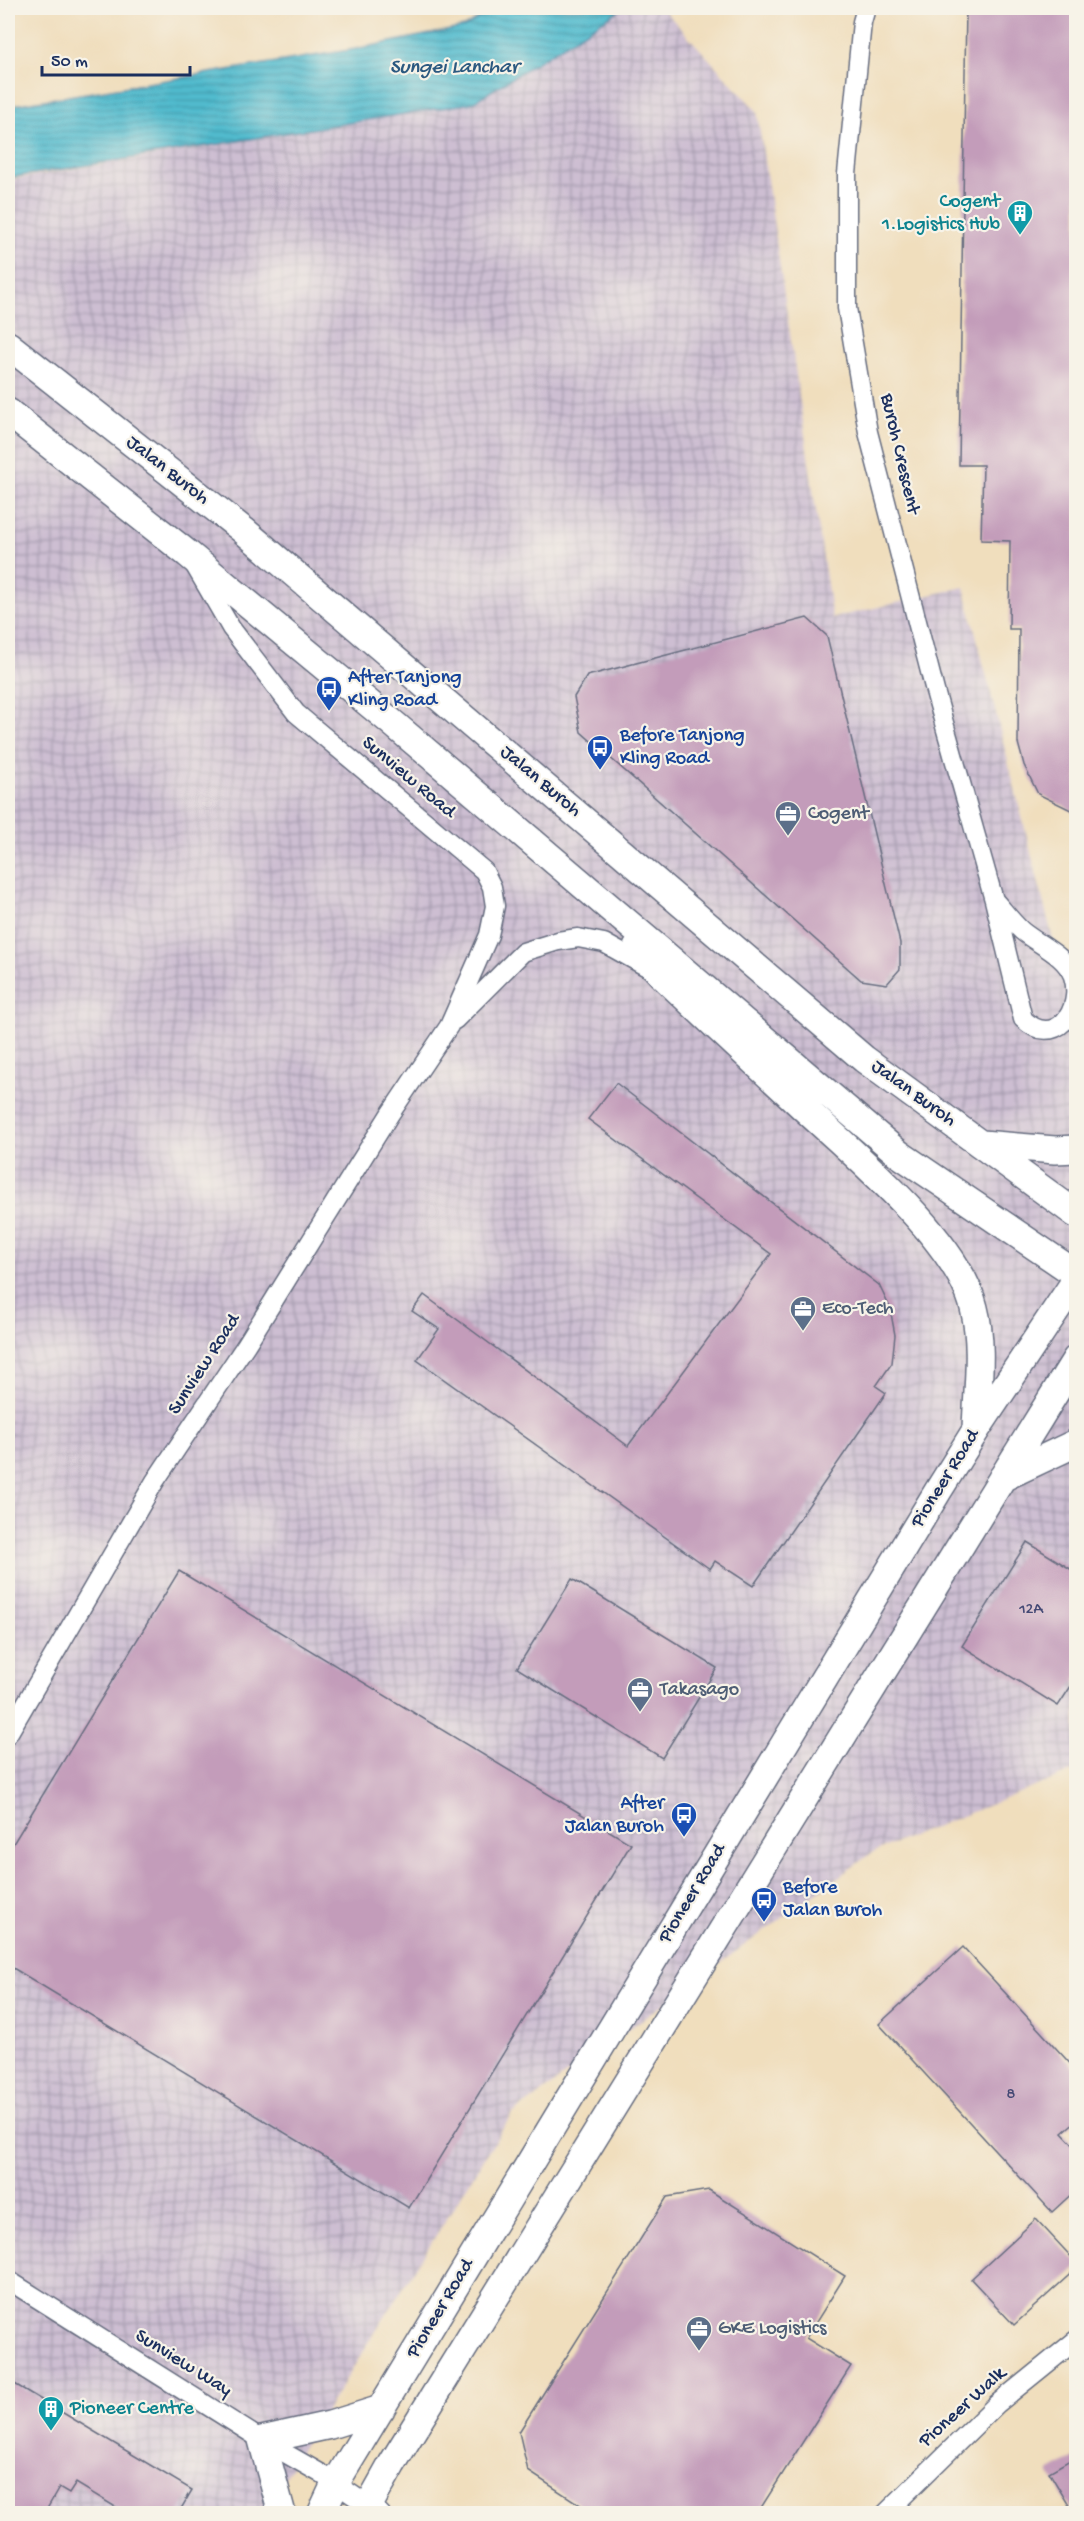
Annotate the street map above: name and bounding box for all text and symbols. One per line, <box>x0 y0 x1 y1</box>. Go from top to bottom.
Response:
scale bar <box>42 39 190 77</box>
text: 50 m <box>51 52 88 73</box>
water label: Sungei Lanchar <box>390 56 523 81</box>
place label: Cogent 1.Logistics Hub <box>881 191 1002 237</box>
building icon: Cogent 1.Logistics Hub <box>1005 198 1035 236</box>
street label: Buroh Crescent <box>874 391 924 518</box>
street label: Jalan Buroh <box>121 431 213 511</box>
place label: After Tanjong Kling Road <box>348 667 462 713</box>
bus stop icon: After Tanjong Kling Road <box>314 674 344 712</box>
place label: Before Tanjong Kling Road <box>619 725 745 771</box>
street label: Sunview Road <box>356 732 461 825</box>
bus stop icon: Before Tanjong Kling Road <box>585 733 615 771</box>
street label: Jalan Buroh <box>495 741 586 823</box>
office icon: Cogent <box>773 799 803 837</box>
place label: Cogent <box>808 803 870 826</box>
street label: Jalan Buroh <box>866 1056 960 1133</box>
office icon: Eco-Tech <box>788 1294 818 1332</box>
place label: Eco-Tech <box>822 1298 894 1321</box>
street label: Sunview Road <box>164 1308 247 1420</box>
street label: Pioneer Road <box>906 1424 986 1533</box>
house number: 12A <box>1018 1601 1044 1620</box>
office icon: Takasago <box>625 1675 655 1713</box>
place label: Takasago <box>659 1679 739 1702</box>
place label: After Jalan Buroh <box>565 1793 666 1839</box>
bus stop icon: After Jalan Buroh <box>669 1800 699 1838</box>
street label: Pioneer Road <box>654 1838 733 1949</box>
place label: Before Jalan Buroh <box>782 1877 883 1923</box>
bus stop icon: Before Jalan Buroh <box>749 1885 779 1923</box>
house number: 8 <box>1007 2086 1016 2105</box>
street label: Pioneer Road <box>402 2253 481 2364</box>
office icon: GKE Logistics <box>684 2314 714 2352</box>
place label: GKE Logistics <box>718 2318 827 2341</box>
street label: Sunview Way <box>130 2325 236 2403</box>
street label: Pioneer Walk <box>914 2362 1013 2454</box>
building icon: Pioneer Centre <box>36 2394 66 2432</box>
place label: Pioneer Centre <box>69 2398 195 2421</box>

